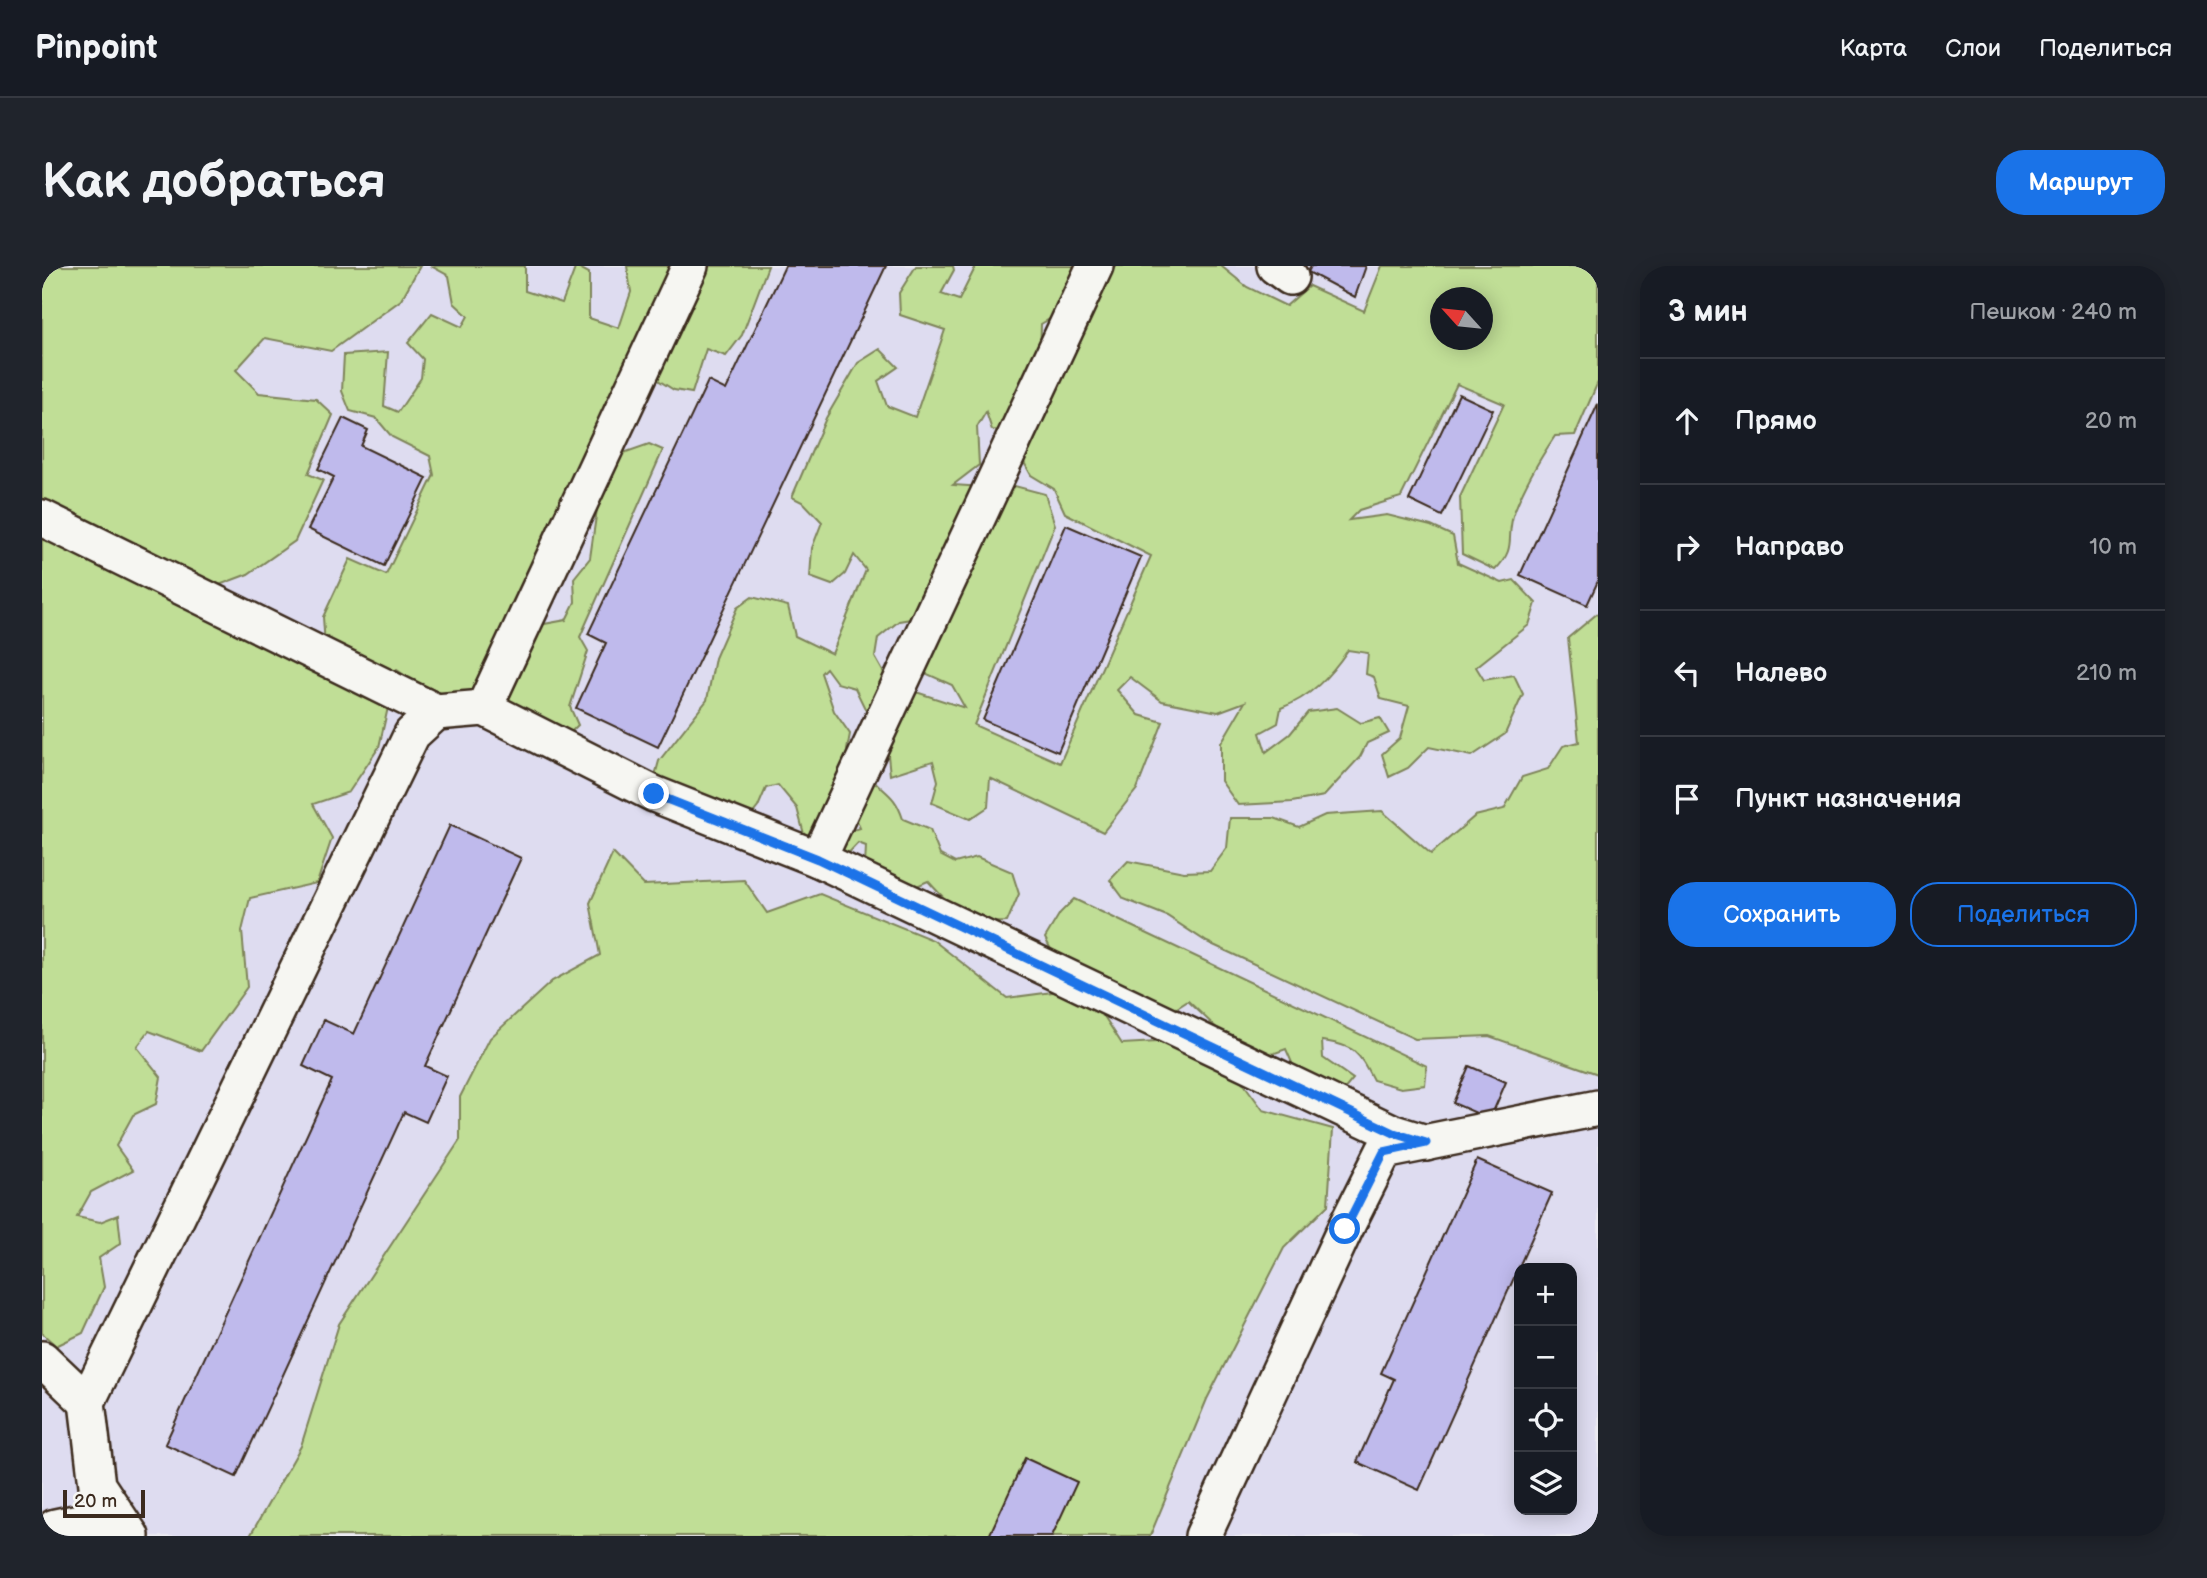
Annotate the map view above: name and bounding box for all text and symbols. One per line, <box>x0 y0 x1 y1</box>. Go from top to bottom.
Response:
text: Pinpoint <box>35 28 157 68</box>
text: Карта <box>1840 34 1907 63</box>
text: Слои <box>1945 34 2001 63</box>
text: Поделиться <box>2039 34 2172 63</box>
button: Маршрут <box>1996 150 2165 215</box>
text: Как добраться <box>42 153 386 212</box>
north arrow <box>1430 287 1493 350</box>
text: 3 мин <box>1668 294 1748 330</box>
text: Пешком · 240 m <box>1969 298 2137 326</box>
icon: ahead <box>1668 402 1706 440</box>
text: Прямо <box>1735 406 1817 437</box>
text: 20 m <box>2085 407 2137 435</box>
icon: right <box>1668 528 1706 566</box>
text: Направо <box>1735 532 1844 563</box>
text: 10 m <box>2089 533 2137 561</box>
icon: left <box>1668 654 1706 692</box>
text: Налево <box>1735 658 1827 689</box>
text: 210 m <box>2076 659 2137 687</box>
route end <box>638 778 669 809</box>
icon: arrive <box>1668 780 1706 818</box>
text: Пункт назначения <box>1735 784 1961 815</box>
button: Сохранить <box>1668 882 1896 947</box>
button: Поделиться <box>1910 882 2137 947</box>
route start <box>1329 1213 1360 1244</box>
map controls <box>1514 1263 1577 1515</box>
button: + <box>1514 1263 1577 1326</box>
button: − <box>1514 1326 1577 1389</box>
button: locate <box>1514 1389 1577 1452</box>
button: layers <box>1514 1452 1577 1515</box>
scale bar <box>63 1487 145 1519</box>
text: 20 m <box>74 1490 117 1513</box>

